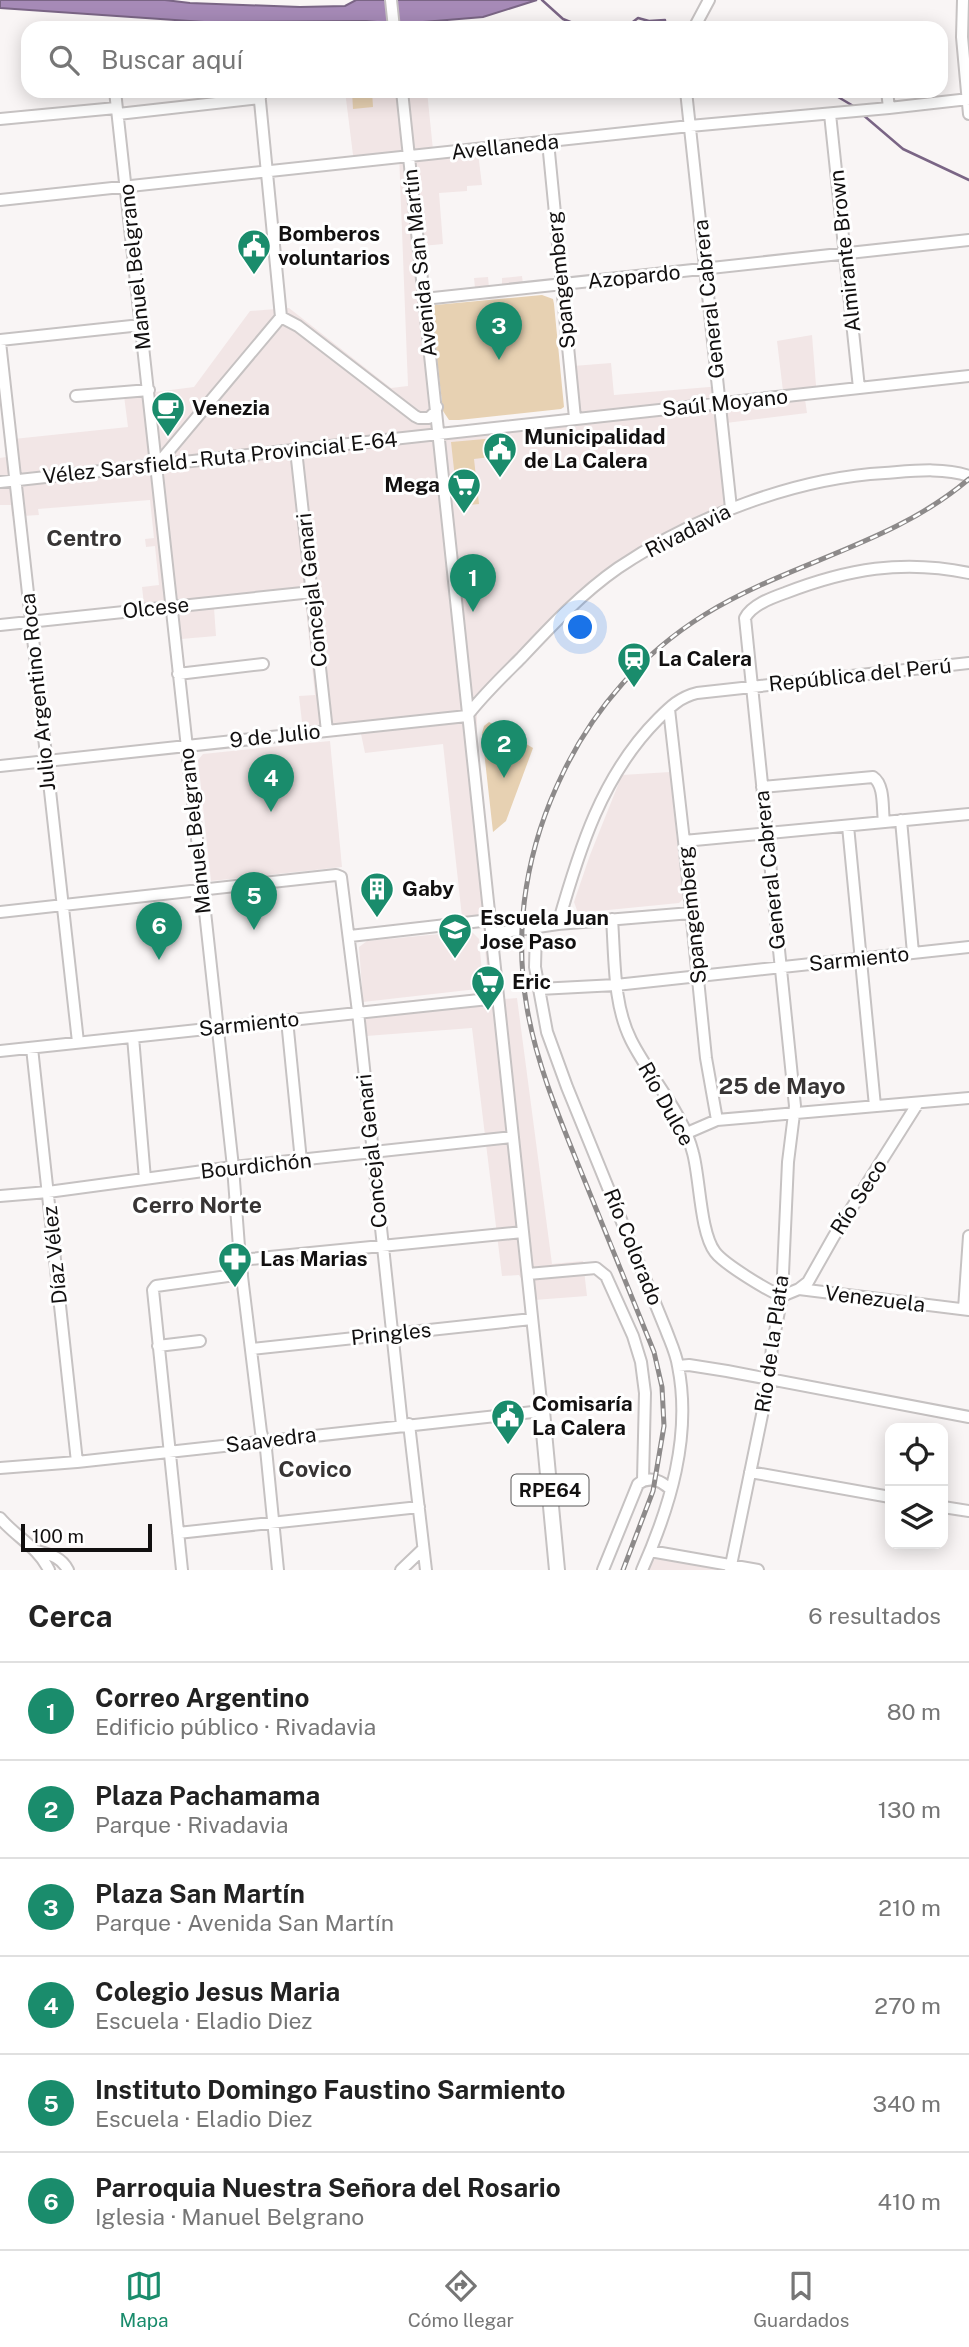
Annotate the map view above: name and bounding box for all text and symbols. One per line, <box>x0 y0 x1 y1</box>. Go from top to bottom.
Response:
search box <box>21 21 948 98</box>
icon: search <box>45 41 83 79</box>
text: Buscar aquí <box>101 44 243 75</box>
street label: Avellaneda <box>450 128 560 165</box>
street label: Avenida San Martín <box>397 168 442 358</box>
street label: Almirante Brown <box>824 169 865 333</box>
street label: Manuel Belgrano <box>113 183 156 351</box>
street label: Spangemberg <box>541 210 580 350</box>
street label: General Cabrera <box>688 218 729 380</box>
place label: Bomberos voluntarios <box>278 221 390 270</box>
public building icon: Bomberos voluntarios <box>235 227 273 276</box>
street label: Azopardo <box>586 259 682 294</box>
pin: 3 <box>476 302 522 360</box>
street label: Saúl Moyano <box>661 383 789 422</box>
cafe icon: Venezia <box>149 389 187 438</box>
place label: Venezia <box>192 395 270 420</box>
place label: Municipalidad de La Calera <box>524 424 665 473</box>
street label: Vélez Sarsfield - Ruta Provincial E-64 <box>41 426 399 489</box>
public building icon: Municipalidad de La Calera <box>481 430 519 479</box>
supermarket icon: Mega <box>445 466 483 515</box>
place label: Mega <box>384 472 440 497</box>
street label: Rivadavia <box>641 498 735 563</box>
street label: Concejal Genari <box>291 512 332 668</box>
district label: Centro <box>46 524 122 551</box>
pin: 1 <box>450 554 496 612</box>
street label: Julio Argentino Roca <box>15 592 60 792</box>
street label: Olcese <box>121 592 190 623</box>
your location <box>563 610 597 644</box>
station icon: La Calera <box>615 640 653 689</box>
place label: La Calera <box>658 646 752 671</box>
street label: República del Perú <box>767 652 953 697</box>
street label: 9 de Julio <box>228 718 322 753</box>
pin: 2 <box>481 720 527 778</box>
street label: Manuel Belgrano <box>173 747 216 915</box>
pin: 4 <box>248 754 294 812</box>
street label: General Cabrera <box>749 789 790 951</box>
street label: Spangemberg <box>672 845 711 985</box>
building icon: Gaby <box>358 870 396 919</box>
pin: 5 <box>231 872 277 930</box>
place label: Gaby <box>402 876 454 901</box>
pin: 6 <box>136 902 182 960</box>
place label: Escuela Juan Jose Paso <box>480 905 609 954</box>
school or university icon: Escuela Juan Jose Paso <box>436 911 474 960</box>
street label: Sarmiento <box>808 941 910 976</box>
supermarket icon: Eric <box>469 963 507 1012</box>
place label: Eric <box>512 969 551 994</box>
street label: Sarmiento <box>198 1006 300 1041</box>
street label: Río Dulce <box>633 1057 700 1150</box>
district label: 25 de Mayo <box>718 1072 846 1099</box>
street label: Concejal Genari <box>351 1073 392 1229</box>
street label: Bourdichón <box>199 1147 313 1184</box>
street label: Río Seco <box>825 1154 892 1239</box>
street label: Río Colorado <box>599 1185 668 1309</box>
district label: Cerro Norte <box>132 1191 262 1218</box>
street label: Díaz Vélez <box>37 1205 72 1305</box>
pharmacy icon: Las Marias <box>216 1240 254 1289</box>
place label: Las Marias <box>260 1246 368 1271</box>
street label: Río de la Plata <box>749 1274 794 1414</box>
street label: Venezuela <box>823 1280 927 1317</box>
street label: Pringles <box>350 1317 432 1350</box>
place label: Comisaría La Calera <box>532 1391 633 1440</box>
public building icon: Comisaría La Calera <box>489 1397 527 1446</box>
street label: Saavedra <box>224 1422 318 1457</box>
map controls <box>885 1423 948 1549</box>
button: locate <box>885 1423 948 1486</box>
district label: Covico <box>278 1455 352 1482</box>
road number: RPE64 <box>512 1474 588 1506</box>
button: layers <box>885 1486 948 1549</box>
scale bar <box>21 1521 152 1553</box>
text: 100 m <box>32 1525 84 1547</box>
text: Cerca <box>28 1598 113 1634</box>
text: 6 resultados <box>808 1602 941 1629</box>
text: Correo Argentino <box>95 1682 309 1713</box>
text: 1 <box>46 1698 56 1725</box>
text: 80 m <box>887 1698 941 1725</box>
text: Edificio público · Rivadavia <box>95 1713 376 1740</box>
text: Plaza Pachamama <box>95 1780 320 1811</box>
text: 2 <box>44 1796 58 1823</box>
text: 130 m <box>878 1796 941 1823</box>
text: Parque · Rivadavia <box>95 1811 288 1838</box>
text: Plaza San Martín <box>95 1878 305 1909</box>
text: 3 <box>43 1894 59 1921</box>
text: 210 m <box>878 1894 941 1921</box>
text: Parque · Avenida San Martín <box>95 1909 394 1936</box>
text: Colegio Jesus Maria <box>95 1976 340 2007</box>
text: 4 <box>43 1992 59 2019</box>
text: 270 m <box>874 1992 941 2019</box>
text: Escuela · Eladio Diez <box>95 2007 312 2034</box>
text: Instituto Domingo Faustino Sarmiento <box>95 2074 565 2105</box>
text: 5 <box>43 2090 59 2117</box>
text: 340 m <box>873 2090 941 2117</box>
text: Escuela · Eladio Diez <box>95 2105 312 2132</box>
text: Parroquia Nuestra Señora del Rosario <box>95 2172 561 2203</box>
text: 6 <box>43 2188 59 2215</box>
text: 410 m <box>878 2188 941 2215</box>
text: Iglesia · Manuel Belgrano <box>95 2203 364 2230</box>
tab: Mapa <box>120 2267 169 2331</box>
tab: Cómo llegar <box>408 2267 514 2331</box>
tab: Guardados <box>753 2267 849 2331</box>

